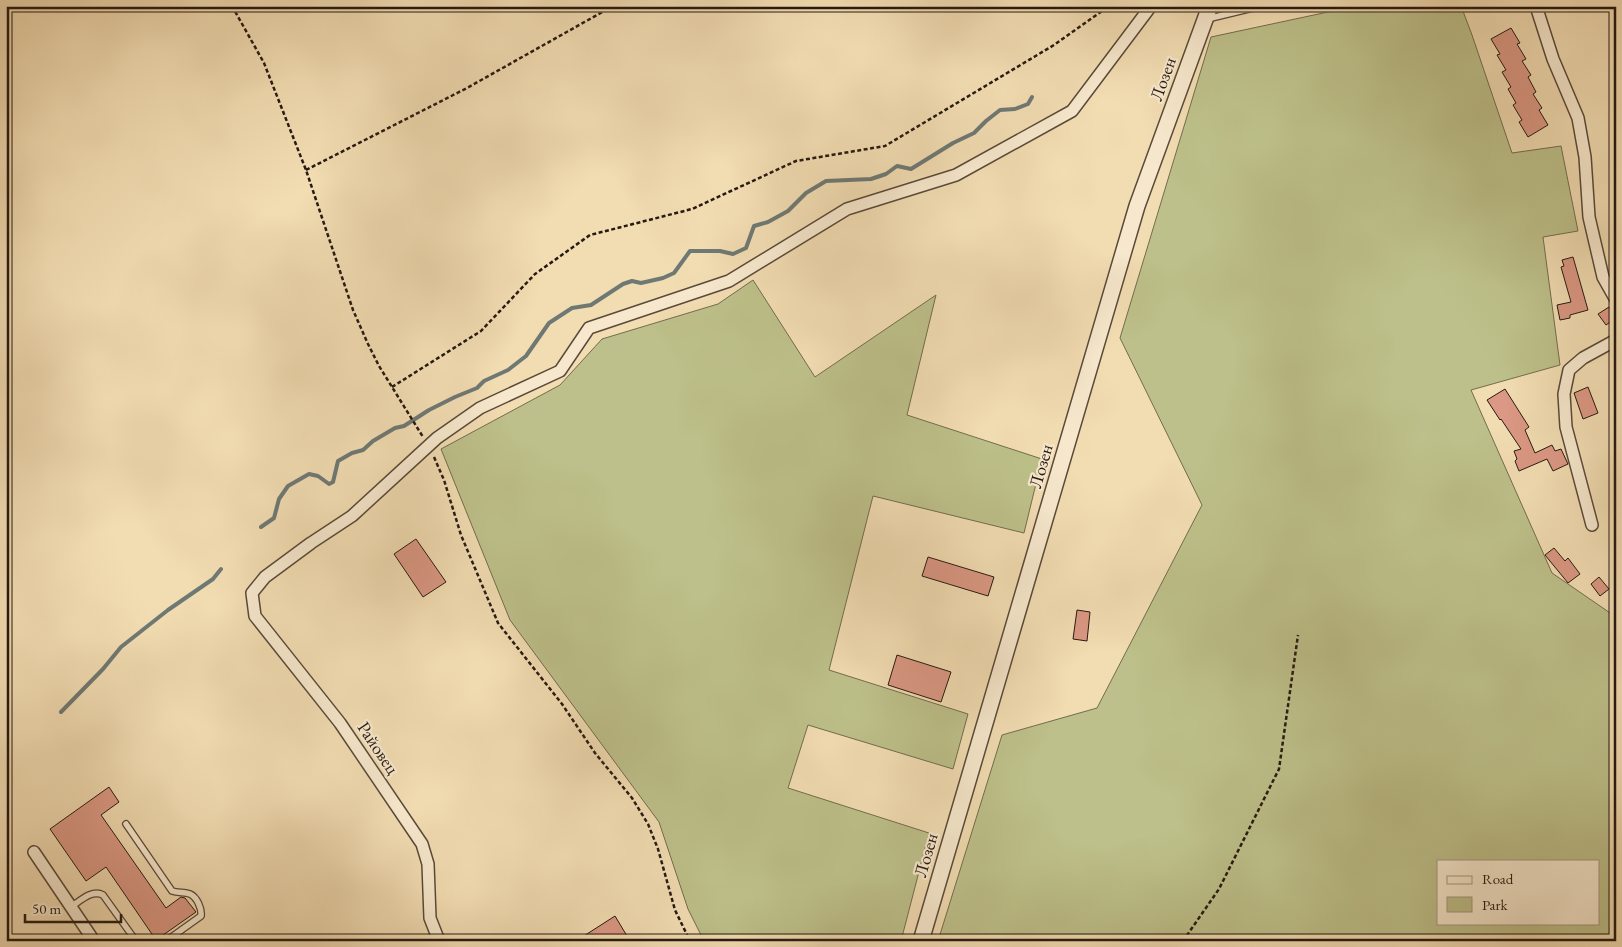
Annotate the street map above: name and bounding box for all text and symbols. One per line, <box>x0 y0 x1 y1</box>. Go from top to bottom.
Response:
street label: Лозен <box>1144 54 1181 104</box>
street label: Лозен <box>1023 441 1058 491</box>
street label: Райовец <box>353 717 405 779</box>
street label: Лозен <box>908 830 943 880</box>
legend <box>1437 860 1600 924</box>
text: Road <box>1482 869 1514 888</box>
scale bar <box>25 892 121 924</box>
text: Park <box>1482 895 1509 914</box>
text: 50 m <box>32 899 61 918</box>

